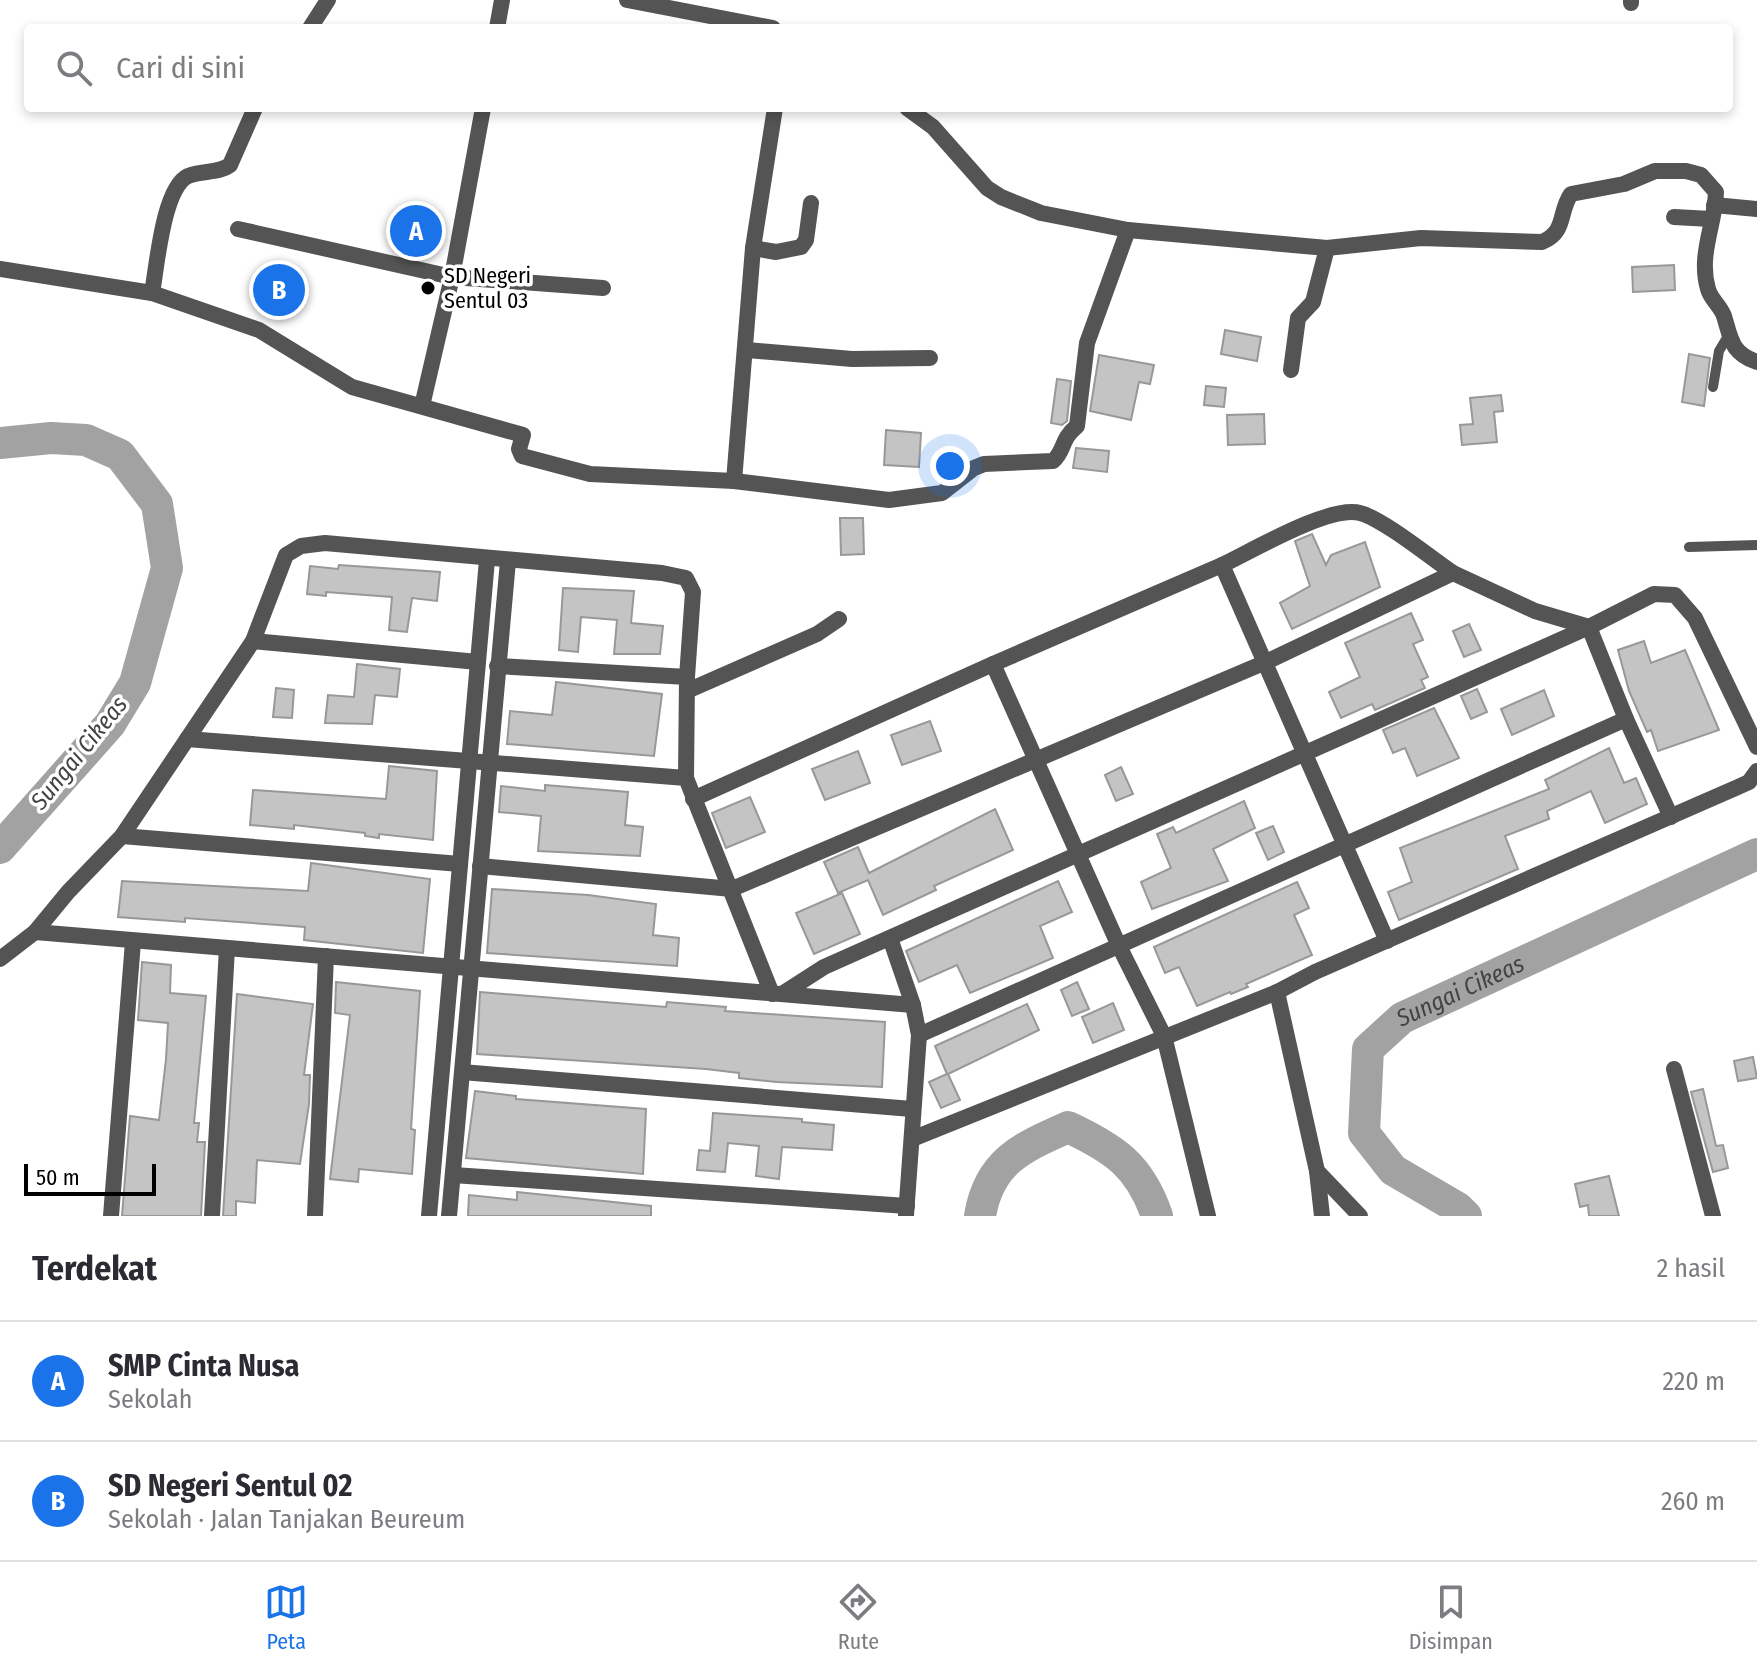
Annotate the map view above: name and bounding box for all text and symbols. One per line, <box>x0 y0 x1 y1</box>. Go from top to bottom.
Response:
search box <box>24 24 1733 112</box>
icon: search <box>52 46 96 90</box>
text: Cari di sini <box>116 50 245 86</box>
pin: A <box>390 201 442 261</box>
pin: B <box>253 260 305 320</box>
place label: SD Negeri Sentul 03 <box>444 262 531 314</box>
marker: SD Negeri Sentul 03 <box>419 279 437 297</box>
your location <box>930 446 970 486</box>
water label: Sungai Cikeas <box>24 691 133 816</box>
water label: Sungai Cikeas <box>1391 950 1529 1033</box>
scale bar <box>24 1160 156 1196</box>
text: 50 m <box>36 1164 80 1191</box>
text: Terdekat <box>32 1248 157 1289</box>
text: 2 hasil <box>1657 1253 1725 1284</box>
text: SMP Cinta Nusa <box>108 1348 300 1384</box>
text: A <box>51 1366 65 1397</box>
text: 220 m <box>1662 1366 1725 1397</box>
text: Sekolah <box>108 1384 192 1415</box>
text: SD Negeri Sentul 02 <box>108 1468 352 1504</box>
text: B <box>51 1486 65 1517</box>
text: 260 m <box>1661 1486 1725 1517</box>
text: Sekolah · Jalan Tanjakan Beureum <box>108 1504 465 1535</box>
tab: Peta <box>264 1580 308 1655</box>
tab: Rute <box>836 1580 880 1655</box>
tab: Disimpan <box>1409 1580 1493 1655</box>

